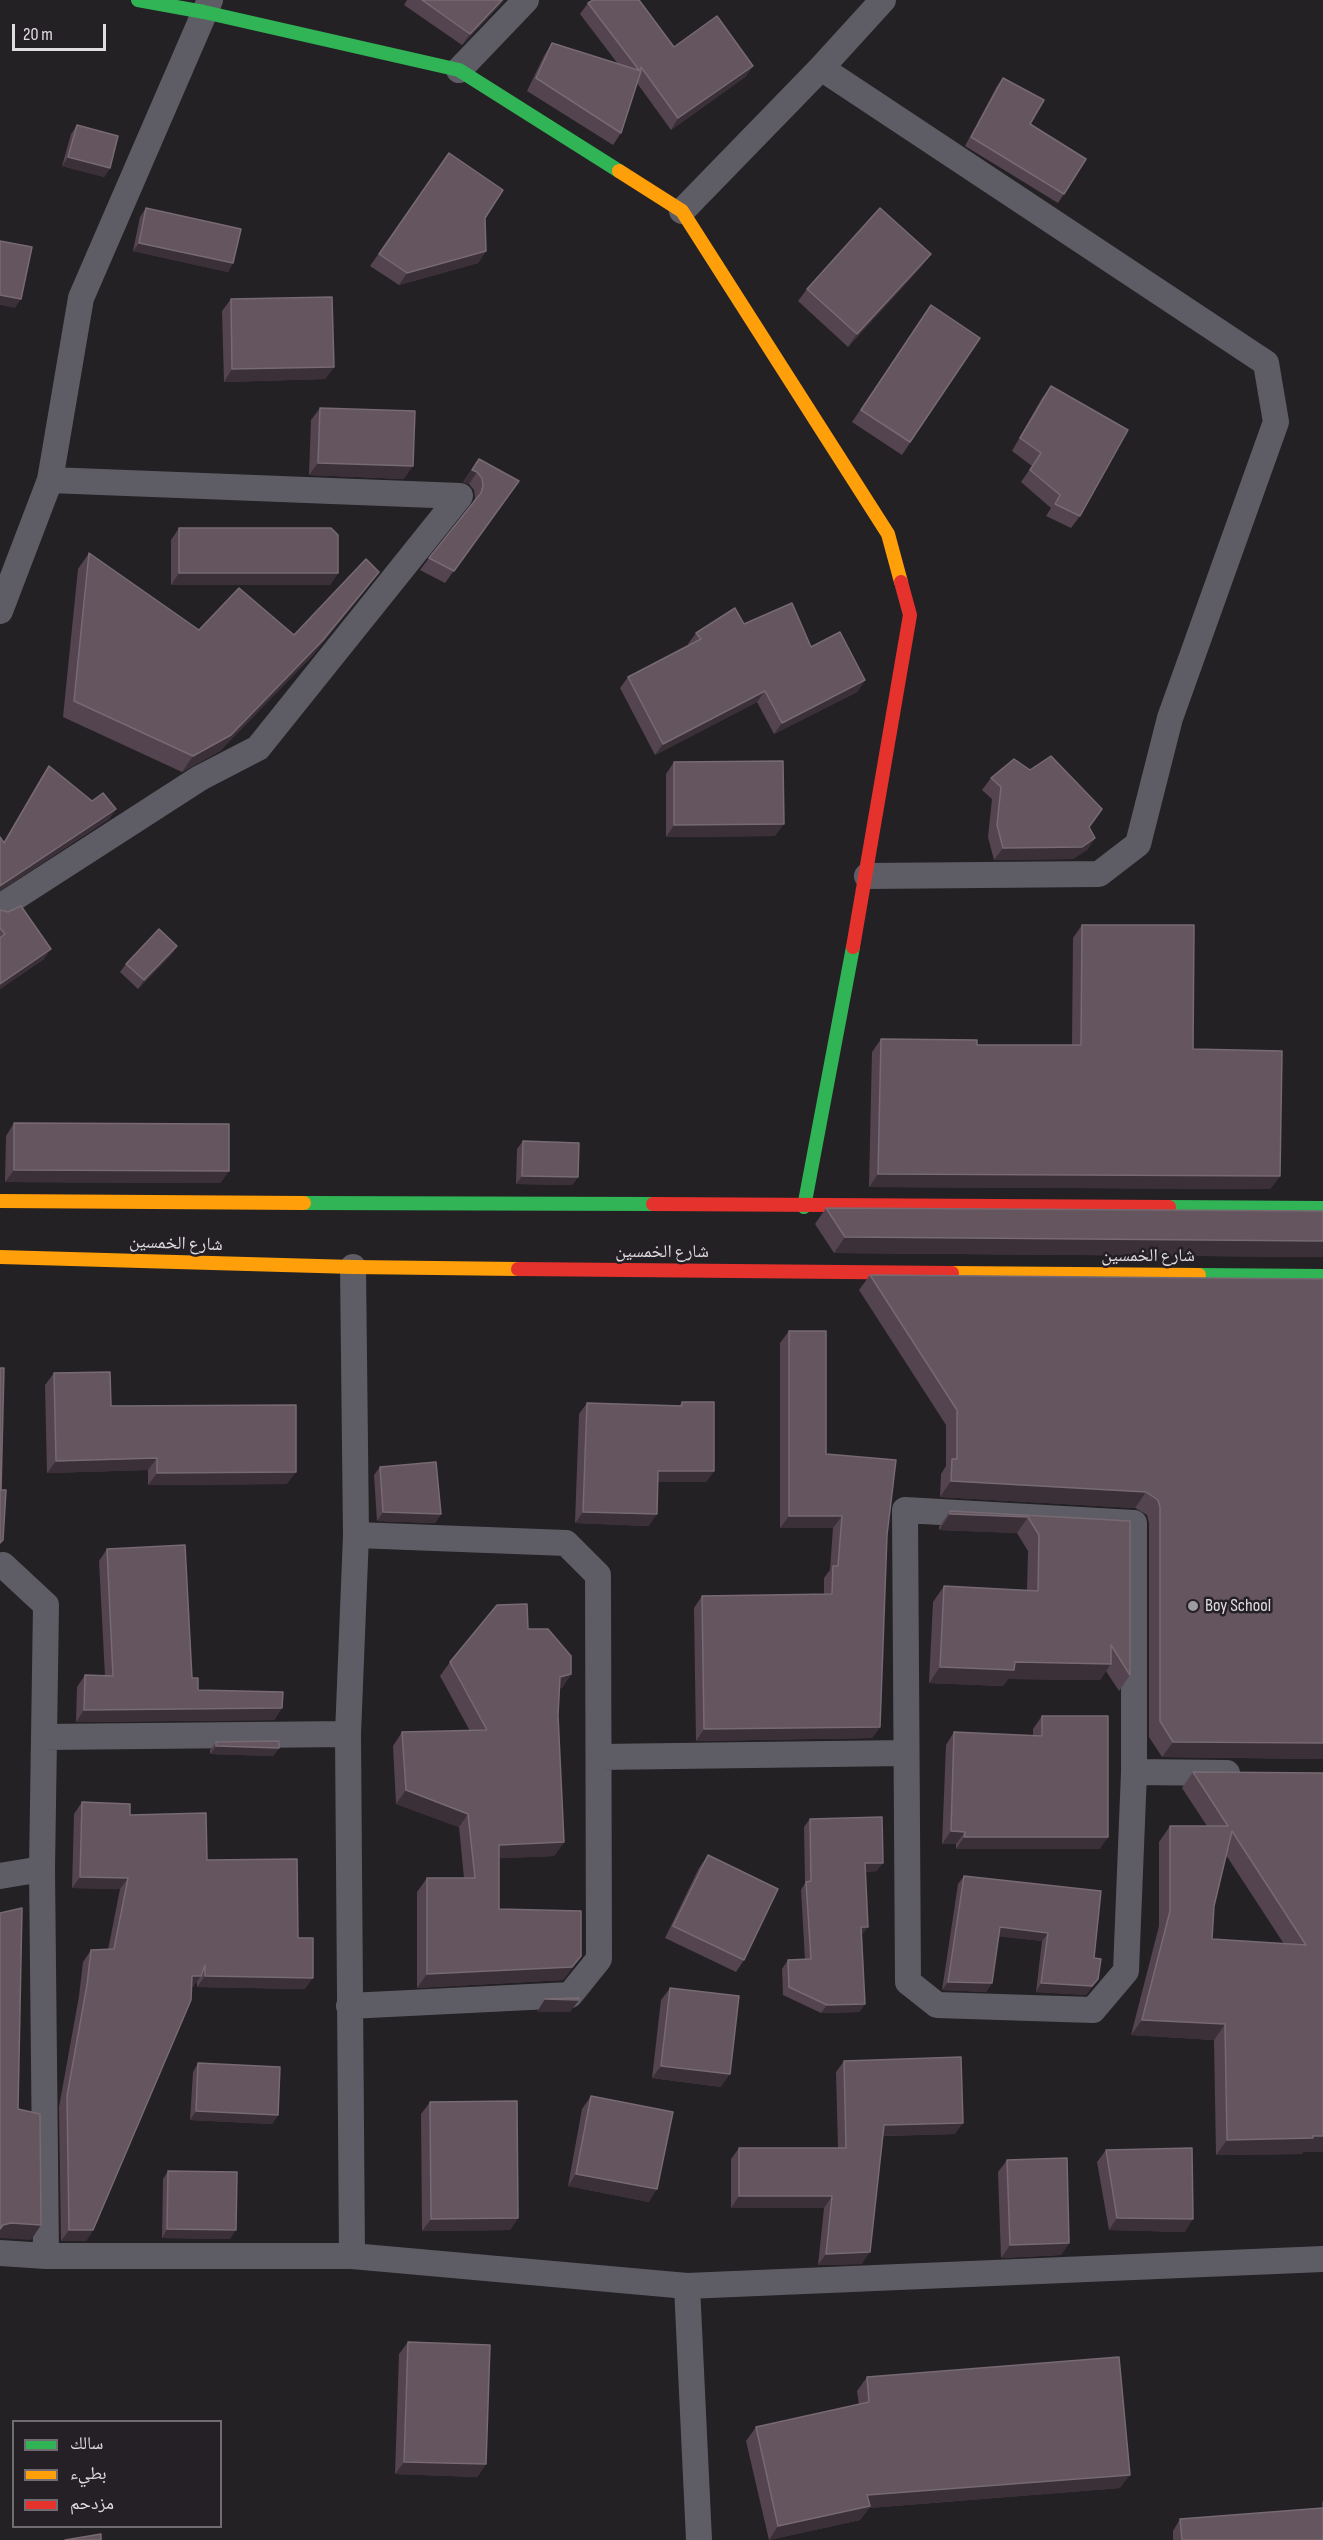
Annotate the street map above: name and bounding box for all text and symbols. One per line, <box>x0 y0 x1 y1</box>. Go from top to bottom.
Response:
scale bar <box>15 12 110 50</box>
text: 20 m <box>23 24 53 45</box>
street label: شارع الخمسين <box>129 1232 223 1256</box>
street label: شارع الخمسين <box>615 1241 709 1263</box>
street label: شارع الخمسين <box>1101 1245 1195 1267</box>
place label: Boy School <box>1205 1595 1271 1617</box>
marker: Boy School <box>1186 1599 1200 1613</box>
legend <box>12 2420 222 2528</box>
text: سالك <box>70 2433 103 2454</box>
text: بطيء <box>70 2463 107 2484</box>
text: مزدحم <box>70 2493 114 2514</box>

